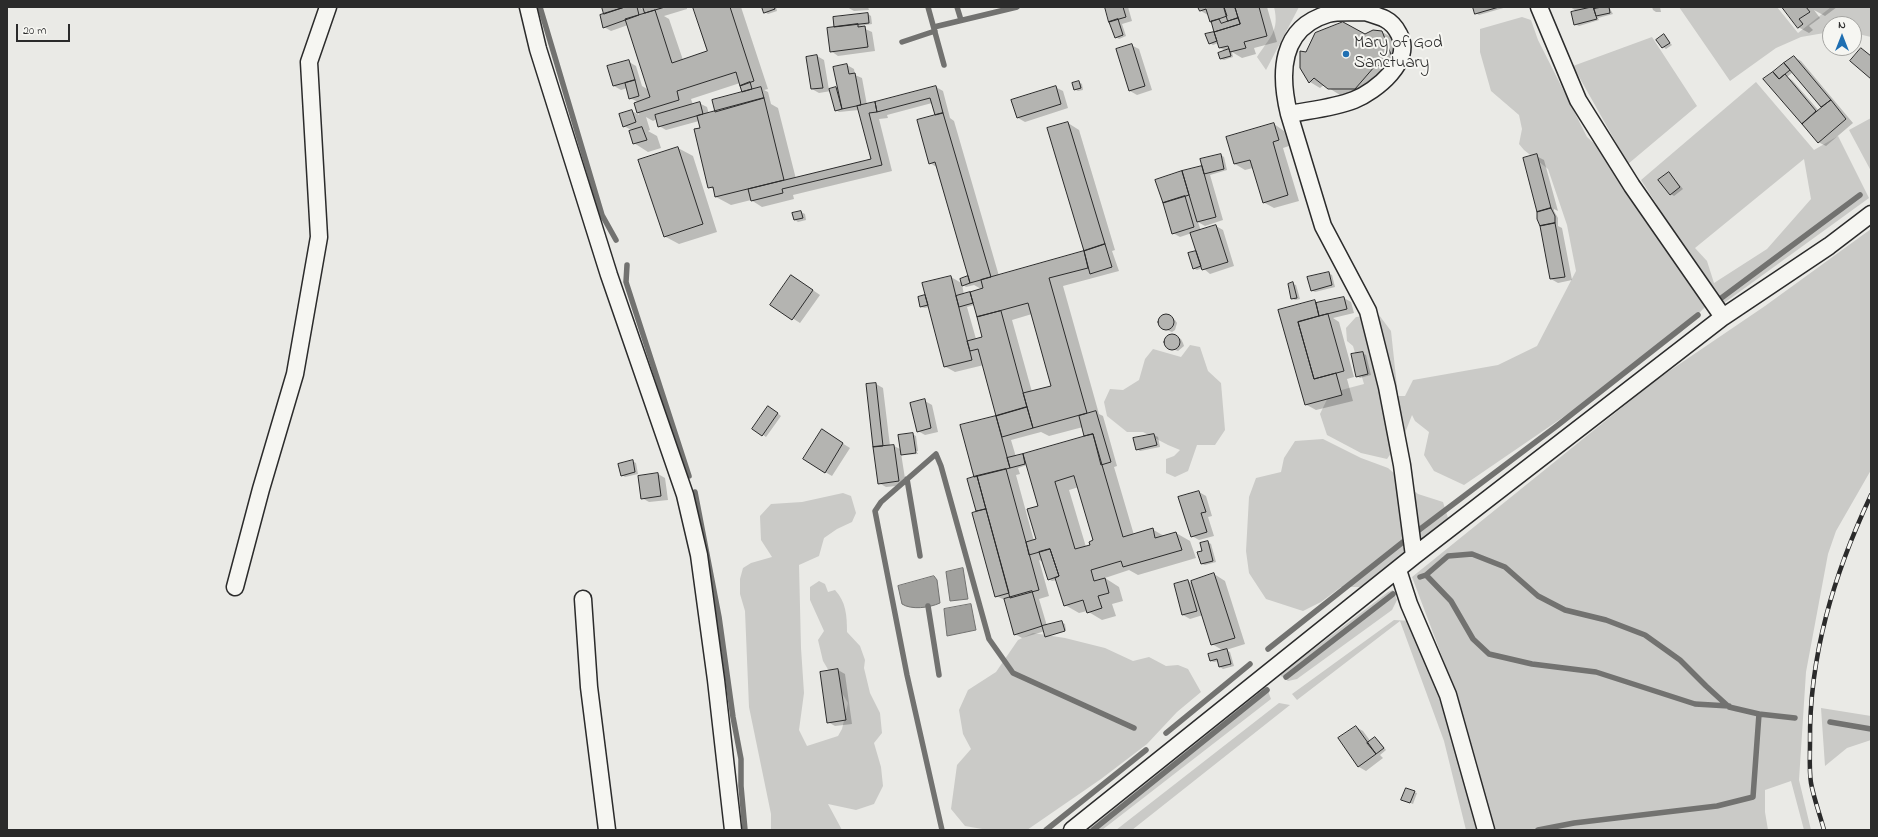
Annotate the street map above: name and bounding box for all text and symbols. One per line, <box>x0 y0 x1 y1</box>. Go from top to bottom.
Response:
scale bar <box>18 16 72 42</box>
north arrow <box>1822 16 1862 56</box>
text: N <box>1838 17 1846 33</box>
text: 20 m <box>23 22 46 40</box>
place label: Mary of God Sanctuary <box>1354 34 1443 74</box>
marker: Mary of God Sanctuary <box>1341 49 1351 59</box>

